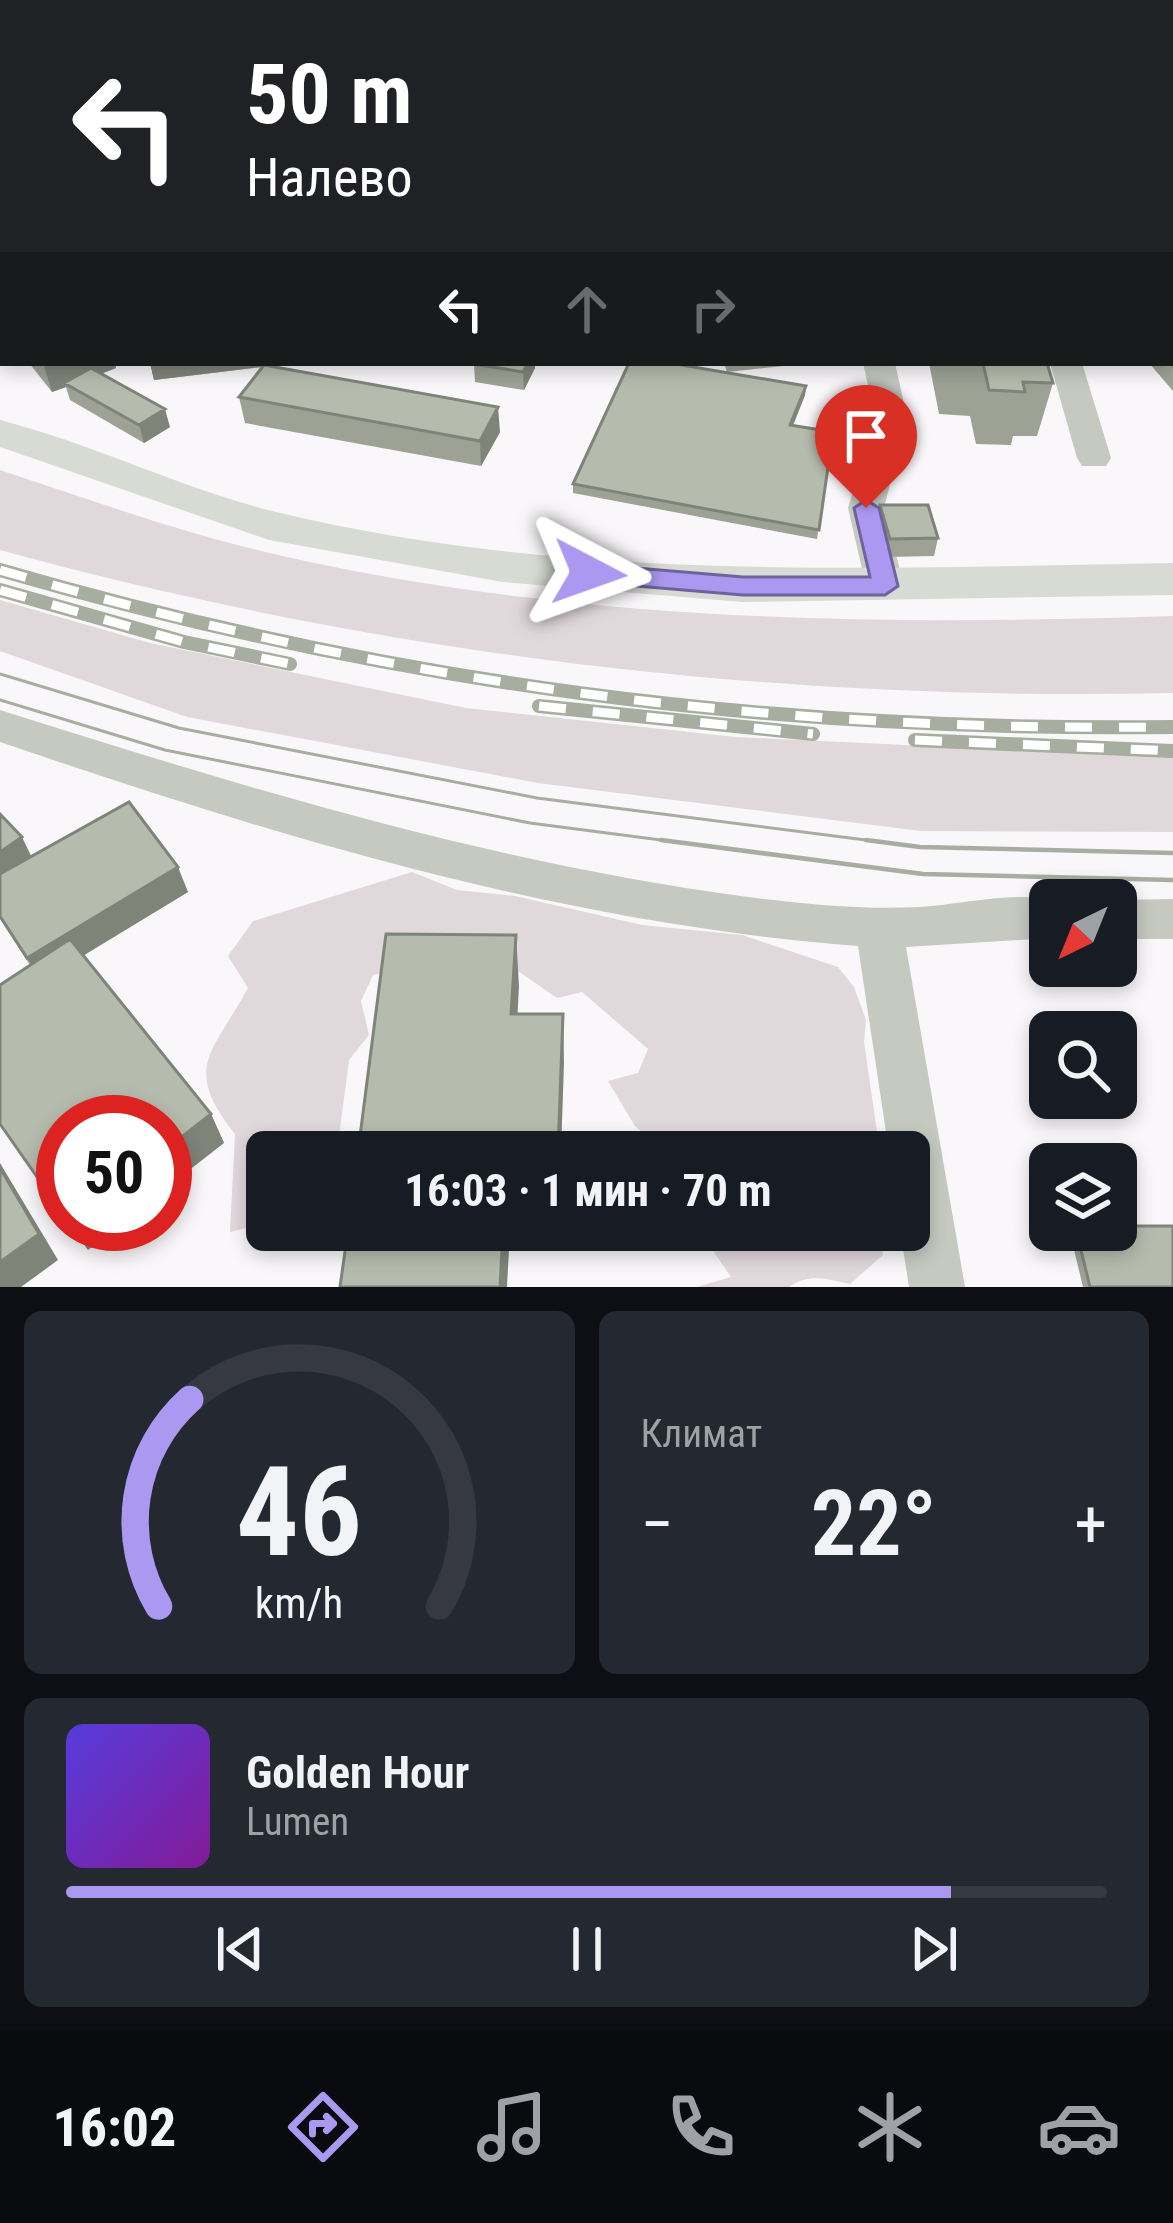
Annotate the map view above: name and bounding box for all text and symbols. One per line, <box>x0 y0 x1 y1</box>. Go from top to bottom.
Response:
text: 50 m <box>246 45 413 144</box>
icon: left <box>48 48 204 204</box>
text: Налево <box>246 146 413 209</box>
icon: left <box>428 276 494 342</box>
icon: ahead <box>554 276 620 342</box>
icon: right <box>680 276 746 342</box>
pin <box>815 385 917 508</box>
icon: arrive <box>833 403 899 469</box>
position arrow <box>526 510 652 636</box>
north arrow <box>1029 879 1137 987</box>
map controls <box>1029 879 1137 1251</box>
button: search <box>1029 1011 1137 1119</box>
speed limit sign: 50 <box>36 1095 192 1251</box>
button: layers <box>1029 1143 1137 1251</box>
text: 16:03 · 1 мин · 70 m <box>404 1164 772 1217</box>
text: Климат <box>641 1411 762 1457</box>
text: 46 <box>236 1439 362 1585</box>
text: 22° <box>811 1472 937 1577</box>
text: − <box>641 1486 674 1563</box>
text: + <box>1074 1486 1107 1563</box>
text: km/h <box>255 1577 343 1627</box>
text: Golden Hour <box>246 1746 469 1799</box>
text: Lumen <box>246 1799 349 1845</box>
icon: previous <box>207 1916 273 1982</box>
icon: pause <box>554 1916 620 1982</box>
icon: next <box>901 1916 967 1982</box>
icon: directions <box>281 2085 365 2169</box>
icon: music <box>470 2085 554 2169</box>
icon: phone <box>659 2085 743 2169</box>
icon: climate <box>848 2085 932 2169</box>
icon: car <box>1037 2085 1121 2169</box>
text: 16:02 <box>52 2096 176 2159</box>

